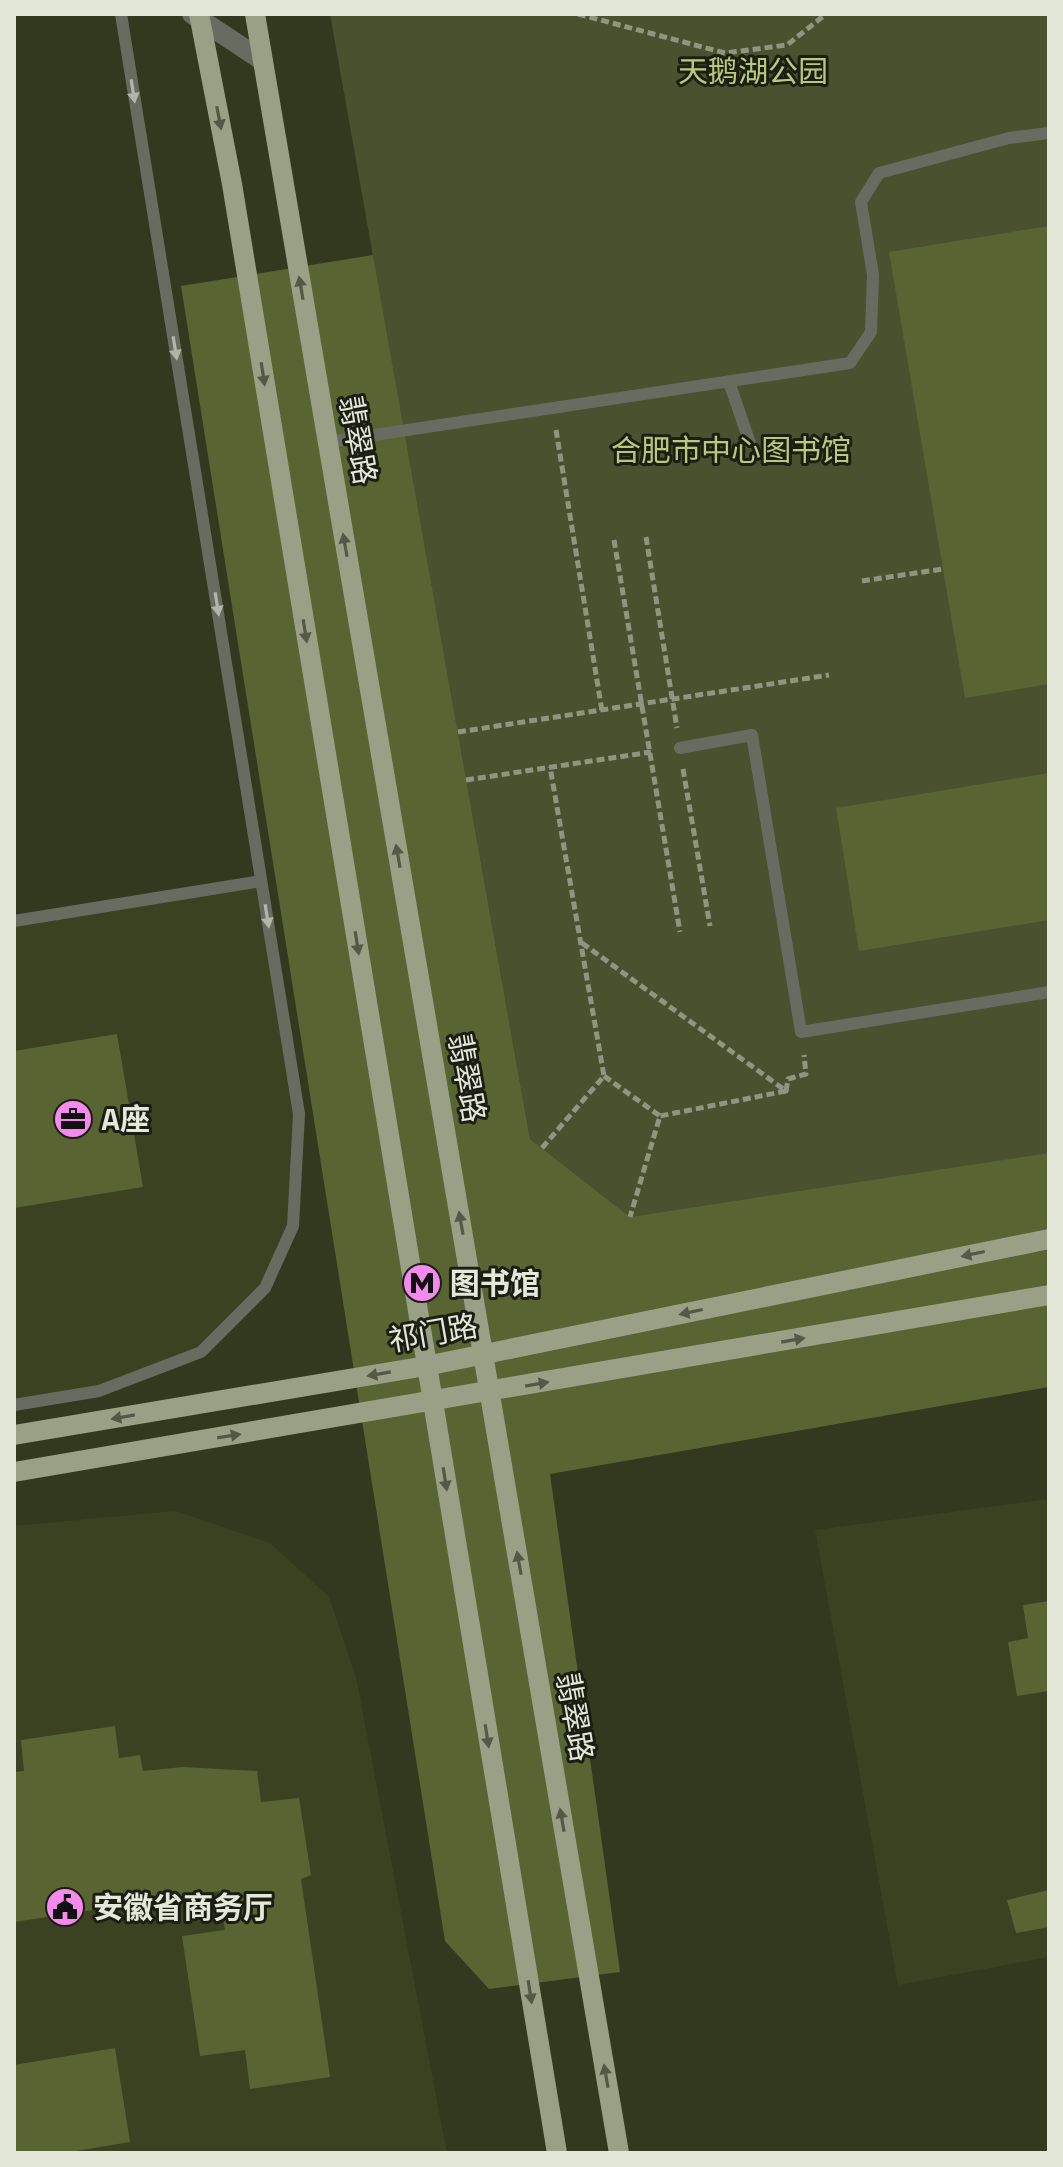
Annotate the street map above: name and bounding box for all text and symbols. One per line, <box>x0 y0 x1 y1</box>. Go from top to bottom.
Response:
park label: 天鹅湖公园 <box>678 52 828 91</box>
one-way arrow <box>128 79 140 104</box>
one-way arrow <box>214 106 226 131</box>
one-way arrow <box>295 276 307 301</box>
one-way arrow <box>169 335 182 360</box>
one-way arrow <box>257 362 270 387</box>
street label: 翡翠路 <box>331 392 385 488</box>
park label: 合肥市中心图书馆 <box>611 431 851 470</box>
one-way arrow <box>338 532 351 557</box>
one-way arrow <box>211 592 223 617</box>
one-way arrow <box>300 619 312 644</box>
one-way arrow <box>392 843 404 868</box>
one-way arrow <box>261 904 274 929</box>
one-way arrow <box>351 931 363 956</box>
street label: 翡翠路 <box>440 1030 494 1126</box>
office icon: A座 <box>52 1098 94 1140</box>
place label: A座 <box>101 1100 150 1139</box>
one-way arrow <box>454 1210 467 1235</box>
one-way arrow <box>960 1249 985 1261</box>
metro station icon: 图书馆 <box>401 1262 443 1304</box>
place label: 图书馆 <box>450 1264 540 1303</box>
street label: 祁门路 <box>385 1306 481 1360</box>
one-way arrow <box>678 1307 703 1319</box>
one-way arrow <box>780 1333 805 1345</box>
one-way arrow <box>366 1368 391 1380</box>
one-way arrow <box>524 1378 549 1390</box>
one-way arrow <box>110 1411 135 1423</box>
one-way arrow <box>217 1429 242 1442</box>
one-way arrow <box>439 1467 452 1492</box>
one-way arrow <box>512 1551 524 1576</box>
street label: 翡翠路 <box>548 1669 602 1765</box>
one-way arrow <box>482 1724 494 1749</box>
one-way arrow <box>556 1807 568 1832</box>
public building icon: 安徽省商务厅 <box>44 1886 86 1928</box>
place label: 安徽省商务厅 <box>93 1888 273 1927</box>
one-way arrow <box>524 1980 537 2005</box>
one-way arrow <box>599 2063 612 2088</box>

